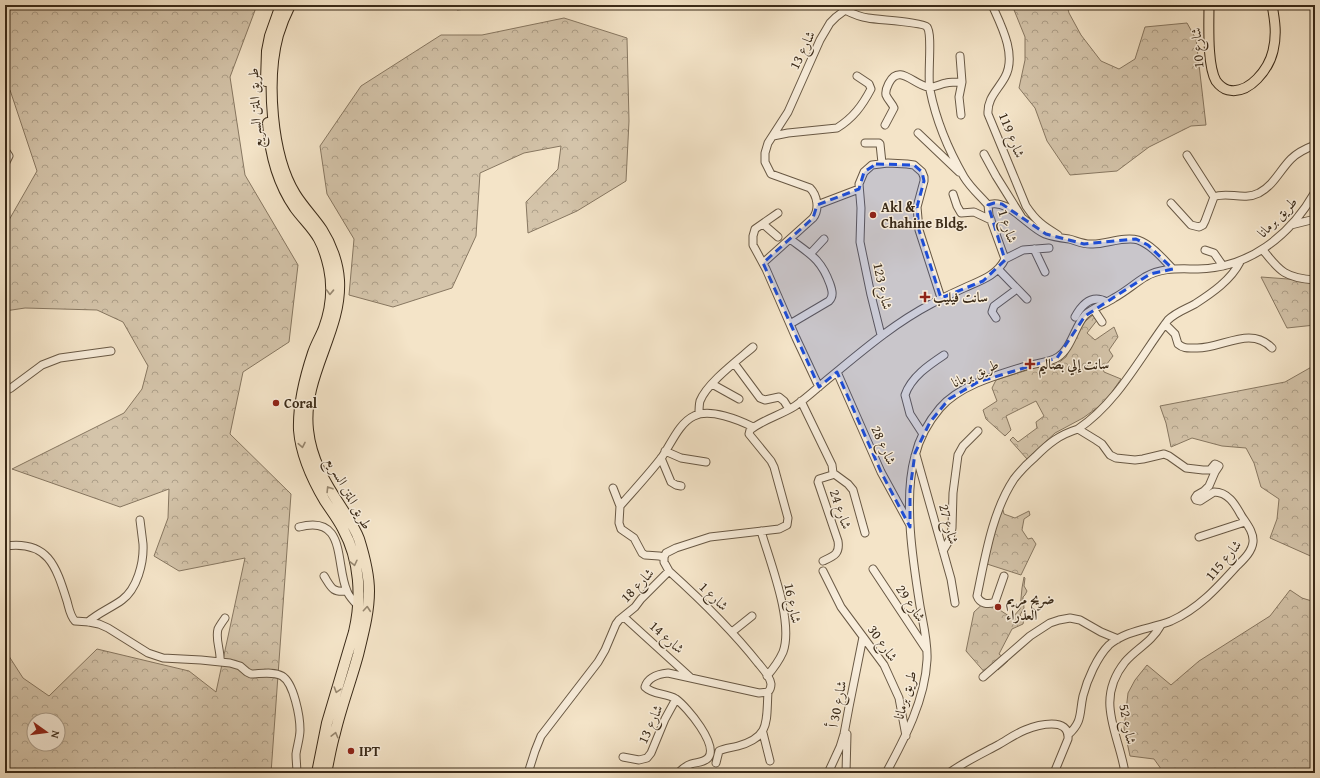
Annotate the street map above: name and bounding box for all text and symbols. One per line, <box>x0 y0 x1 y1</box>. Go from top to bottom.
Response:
street label: شارع 13 <box>784 27 822 74</box>
street label: شارع 10 <box>1186 27 1210 69</box>
street label: طريق المتن السريع <box>243 67 271 149</box>
street label: شارع 119 <box>992 109 1030 162</box>
street label: طريق برمانا <box>1252 192 1302 242</box>
place label: Akl & Chahine Bldg. <box>881 197 968 233</box>
street label: شارع 1 <box>991 207 1023 246</box>
marker: Akl & Chahine Bldg. <box>868 210 878 220</box>
street label: شارع 123 <box>866 261 898 312</box>
place label: سانت فيليب <box>933 287 988 307</box>
one-way arrow <box>326 289 334 295</box>
marker: سانت فيليب <box>920 292 930 302</box>
street label: طريق برمانا <box>948 354 1002 392</box>
place label: سانت إلي بصاليم <box>1038 354 1109 379</box>
marker: سانت إلي بصاليم <box>1025 359 1035 369</box>
place label: Coral <box>284 393 318 413</box>
marker: Coral <box>271 398 281 408</box>
street label: شارع 28 <box>865 422 901 469</box>
one-way arrow <box>297 442 306 448</box>
street label: طريق المتن السريع <box>317 453 377 535</box>
one-way arrow <box>327 486 334 493</box>
street label: شارع 24 <box>823 486 857 532</box>
street label: شارع 27 <box>932 502 964 547</box>
street label: شارع 115 <box>1200 535 1248 586</box>
one-way arrow <box>350 560 358 566</box>
street label: شارع 18 <box>616 563 660 608</box>
street label: شارع 1 <box>693 577 733 617</box>
street label: شارع 29 <box>890 580 931 627</box>
street label: شارع 16 <box>777 581 807 625</box>
place label: ضريح مريم العذراء <box>1006 589 1054 625</box>
marker: ضريح مريم العذراء <box>993 602 1003 612</box>
one-way arrow <box>363 606 372 612</box>
street label: شارع 14 <box>644 616 689 660</box>
street label: شارع 30 <box>861 621 903 667</box>
street label: طريق برمانا <box>889 668 922 722</box>
street label: شارع 30 أ <box>823 679 853 729</box>
one-way arrow <box>333 686 342 693</box>
street label: شارع 13 <box>632 701 670 748</box>
street label: شارع 52 <box>1112 702 1142 746</box>
north arrow <box>26 712 66 752</box>
text: N <box>47 729 64 741</box>
one-way arrow <box>330 732 338 738</box>
place label: IPT <box>359 741 381 761</box>
marker: IPT <box>346 746 356 756</box>

